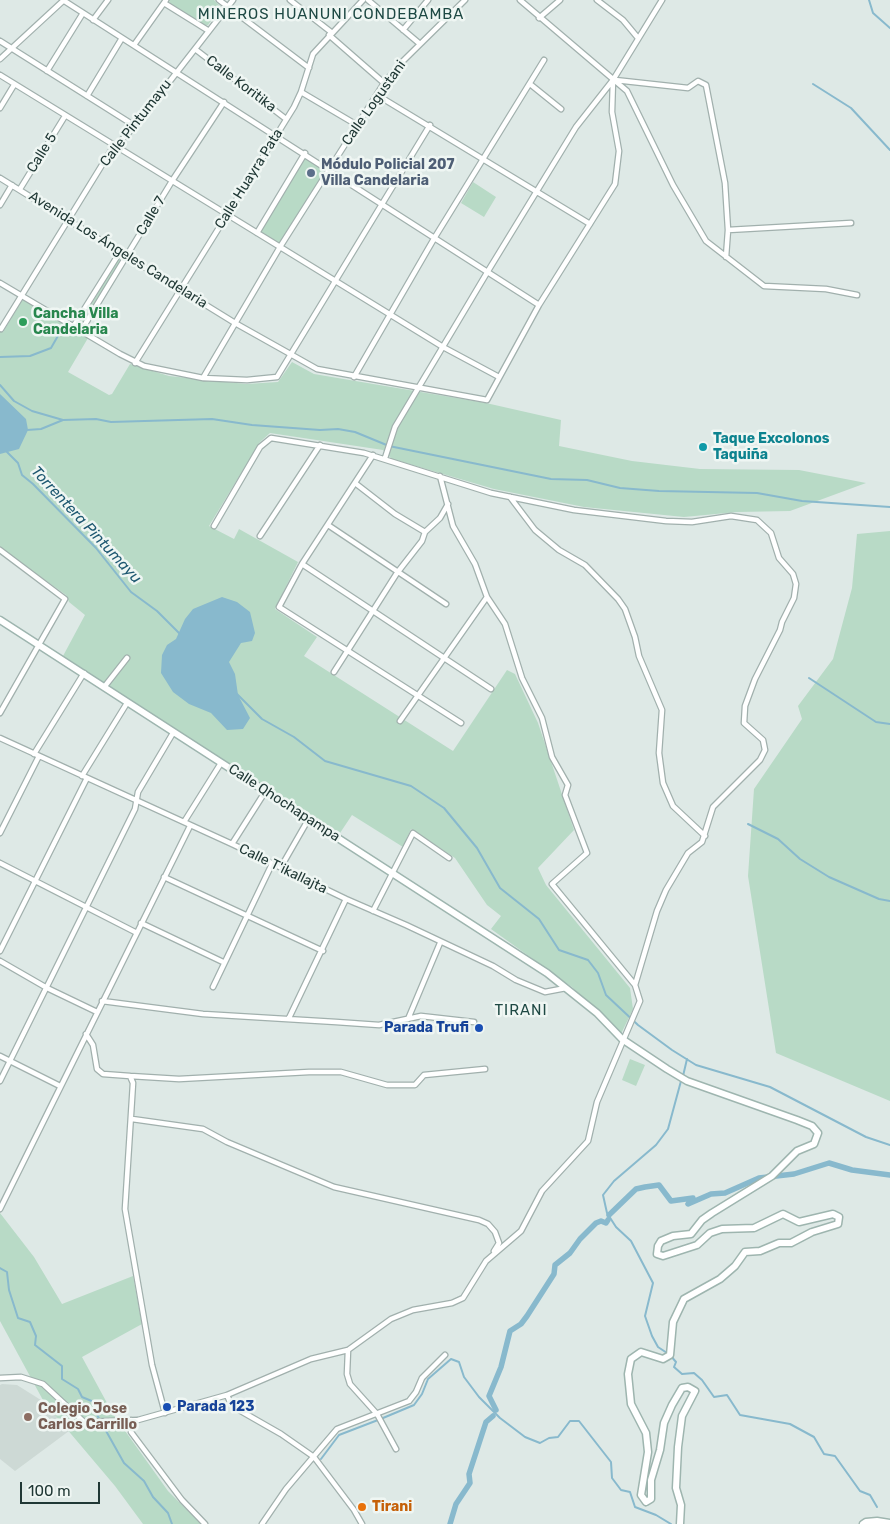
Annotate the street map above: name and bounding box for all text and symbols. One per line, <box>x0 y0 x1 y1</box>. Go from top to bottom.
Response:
district label: MINEROS HUANUNI CONDEBAMBA <box>194 6 468 24</box>
street label: Calle Koritika <box>203 52 279 116</box>
street label: Calle Logustani <box>338 57 410 149</box>
street label: Calle Pintumayu <box>97 76 175 170</box>
street label: Calle Huayra Pata <box>211 126 287 232</box>
street label: Calle 5 <box>23 130 61 176</box>
place label: Módulo Policial 207 Villa Candelaria <box>321 157 455 190</box>
marker: Módulo Policial 207 Villa Candelaria <box>305 167 317 179</box>
street label: Avenida Los Ángeles Candelaria <box>26 188 210 312</box>
street label: Calle 7 <box>133 194 169 238</box>
place label: Cancha Villa Candelaria <box>33 306 119 338</box>
marker: Cancha Villa Candelaria <box>17 316 29 328</box>
place label: Taque Excolonos Taquiña <box>713 431 830 464</box>
marker: Taque Excolonos Taquiña <box>697 441 709 453</box>
water label: Torrentera Pintumayu <box>27 463 145 587</box>
street label: Calle Qhochapampa <box>225 761 343 845</box>
street label: Calle T'ikallajta <box>236 840 330 898</box>
district label: TIRANI <box>494 1002 548 1020</box>
place label: Parada Trufi <box>384 1020 469 1036</box>
marker: Parada Trufi <box>473 1022 485 1034</box>
place label: Parada 123 <box>177 1399 254 1415</box>
place label: Colegio Jose Carlos Carrillo <box>38 1401 137 1434</box>
marker: Parada 123 <box>161 1401 173 1413</box>
marker: Colegio Jose Carlos Carrillo <box>22 1411 34 1423</box>
scale bar <box>22 1472 102 1504</box>
text: 100 m <box>28 1482 70 1500</box>
place label: Tirani <box>372 1499 412 1515</box>
marker: Tirani <box>356 1501 368 1513</box>

